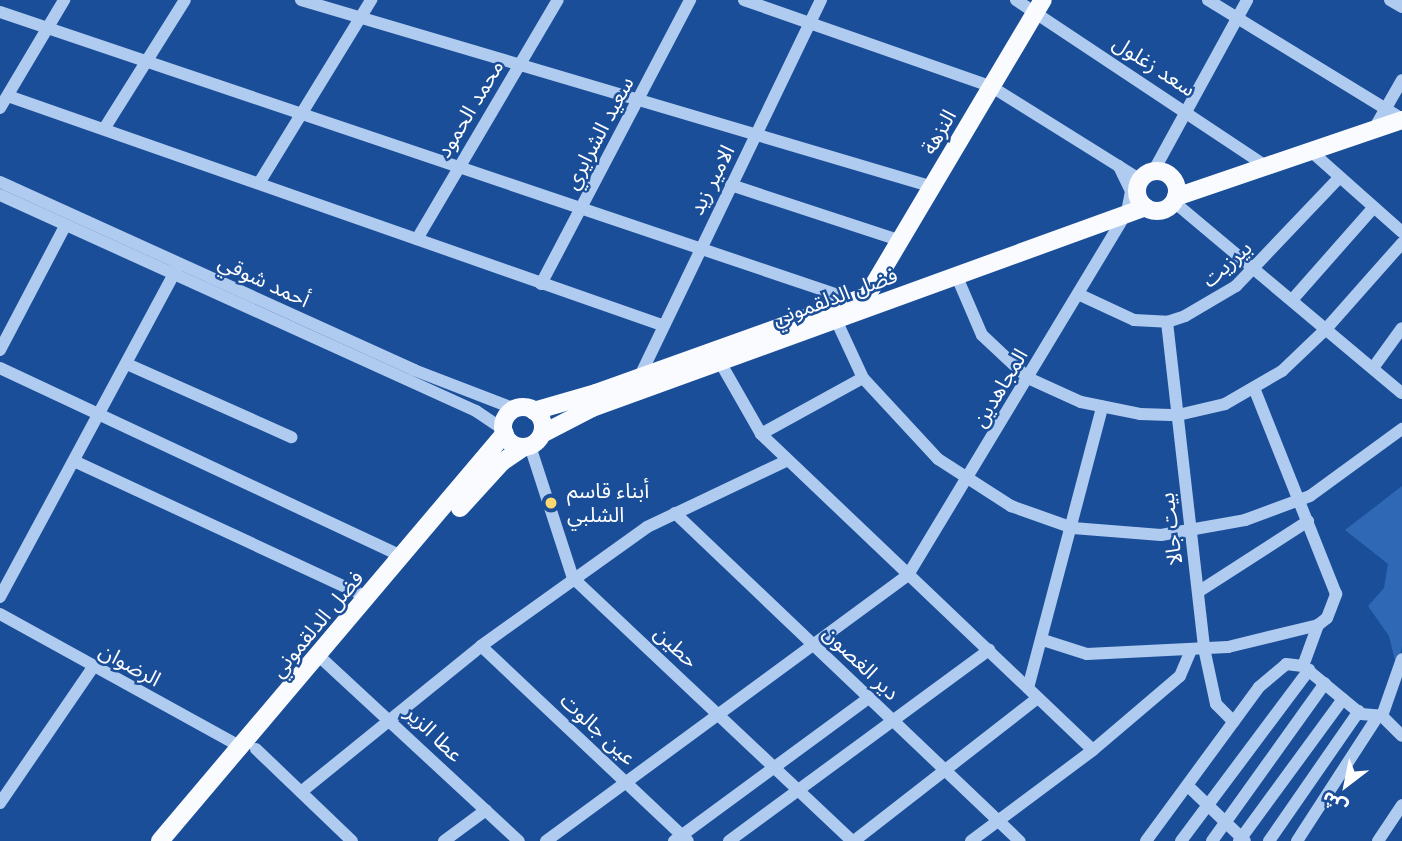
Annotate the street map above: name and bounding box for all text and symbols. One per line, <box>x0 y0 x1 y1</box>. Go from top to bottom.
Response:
street label: سعد زغلول <box>1108 30 1200 102</box>
street label: محمد الحمود <box>431 56 509 162</box>
street label: سعيد الشرايري <box>559 72 639 194</box>
street label: النزهة <box>916 105 962 159</box>
street label: الامير زيد <box>684 141 740 219</box>
street label: بيرزيت <box>1197 235 1257 293</box>
street label: أحمد شوقي <box>214 249 314 313</box>
street label: فضل الدلقموني <box>769 263 901 331</box>
street label: المجاهدين <box>967 344 1033 432</box>
place label: أبناء قاسم الشلبي <box>567 478 649 528</box>
street label: بيت جالا <box>1154 491 1188 567</box>
marker: أبناء قاسم الشلبي <box>541 493 561 513</box>
street label: فضل الدلقموني <box>265 566 369 682</box>
street label: حطين <box>649 621 703 673</box>
street label: دير الغصون <box>818 621 904 705</box>
street label: الرضوان <box>95 638 165 692</box>
street label: عين جالوت <box>555 688 641 770</box>
street label: عطا الزير <box>400 701 468 767</box>
north arrow <box>1311 750 1381 820</box>
text: ش <box>1318 787 1351 819</box>

